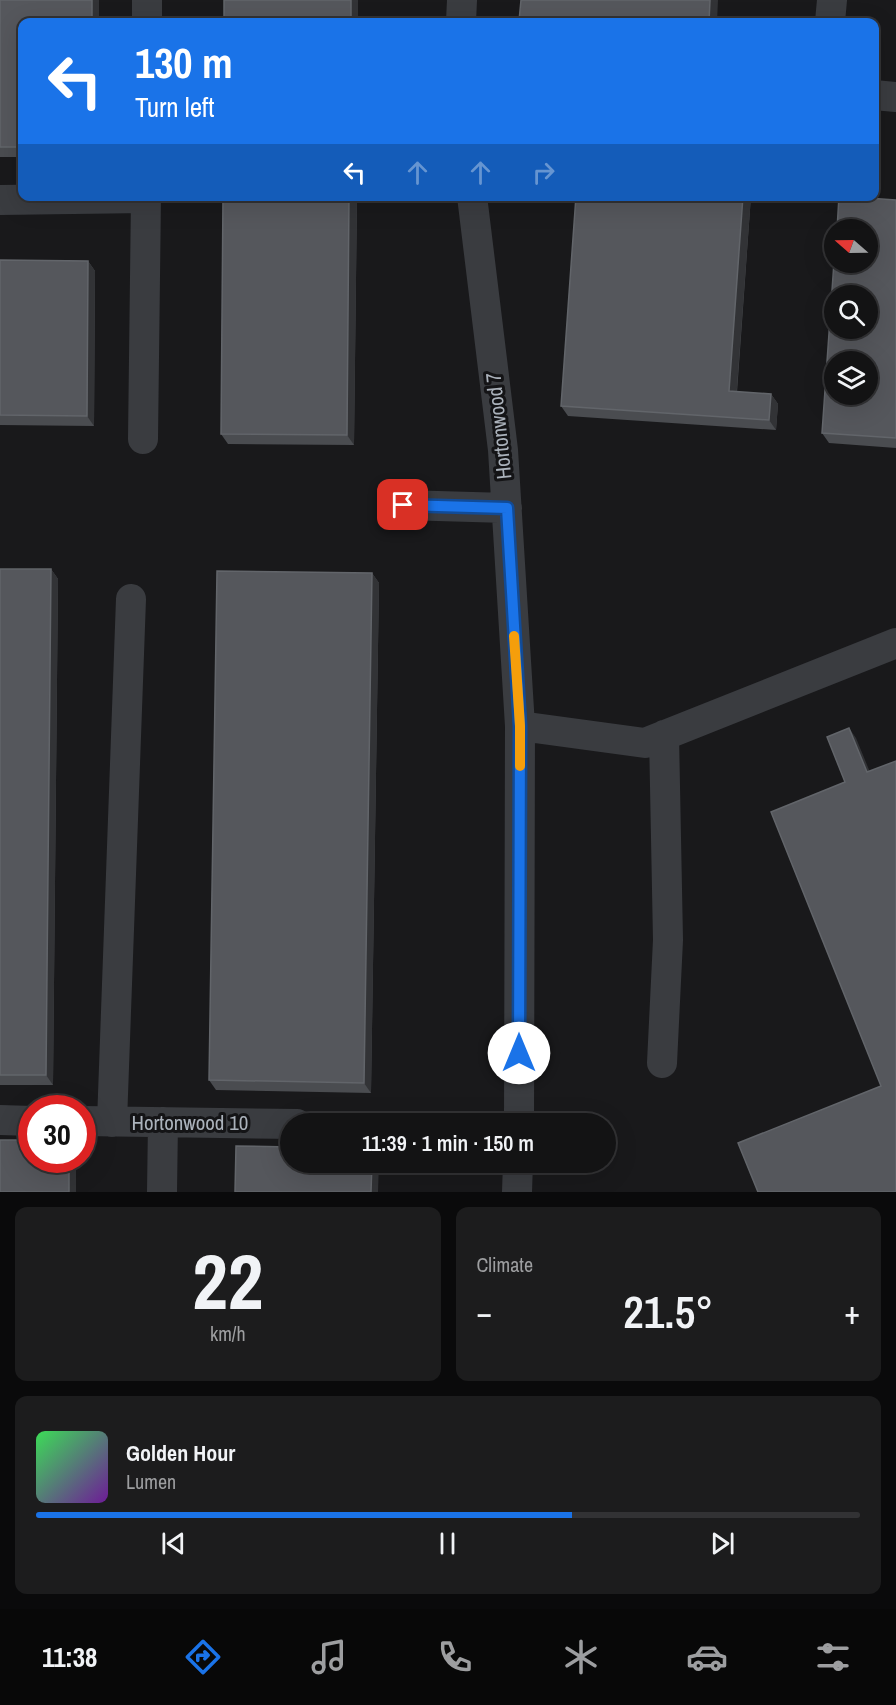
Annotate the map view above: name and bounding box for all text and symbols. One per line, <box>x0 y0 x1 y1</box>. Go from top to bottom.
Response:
text: 130 m <box>135 35 233 91</box>
icon: left <box>36 42 114 120</box>
text: Turn left <box>135 89 214 125</box>
icon: left <box>338 156 371 189</box>
icon: ahead <box>401 156 434 189</box>
icon: ahead <box>464 156 497 189</box>
icon: right <box>527 156 560 189</box>
north arrow <box>824 219 878 273</box>
map controls <box>824 219 878 405</box>
button: search <box>824 285 878 339</box>
button: layers <box>824 351 878 405</box>
street label: Hortonwood 7 <box>478 371 519 481</box>
pin <box>377 479 428 530</box>
icon: arrive <box>386 488 419 521</box>
position arrow <box>487 1021 551 1085</box>
speed limit sign: 30 <box>18 1095 96 1173</box>
street label: Hortonwood 10 <box>132 1108 248 1137</box>
text: 11:39 · 1 min · 150 m <box>362 1128 534 1158</box>
text: 22 <box>192 1228 263 1333</box>
text: Climate <box>477 1251 533 1278</box>
text: 21.5° <box>623 1281 713 1342</box>
text: − <box>477 1290 492 1334</box>
text: + <box>844 1290 860 1334</box>
text: km/h <box>210 1320 246 1347</box>
text: Golden Hour <box>126 1438 235 1468</box>
text: Lumen <box>126 1468 176 1495</box>
icon: previous <box>157 1527 190 1560</box>
icon: pause <box>431 1527 464 1560</box>
icon: next <box>706 1527 739 1560</box>
icon: directions <box>182 1636 224 1678</box>
icon: music <box>308 1636 350 1678</box>
icon: phone <box>434 1636 476 1678</box>
icon: climate <box>560 1636 602 1678</box>
icon: car <box>686 1636 728 1678</box>
icon: filters <box>812 1636 854 1678</box>
text: 11:38 <box>42 1639 97 1675</box>

